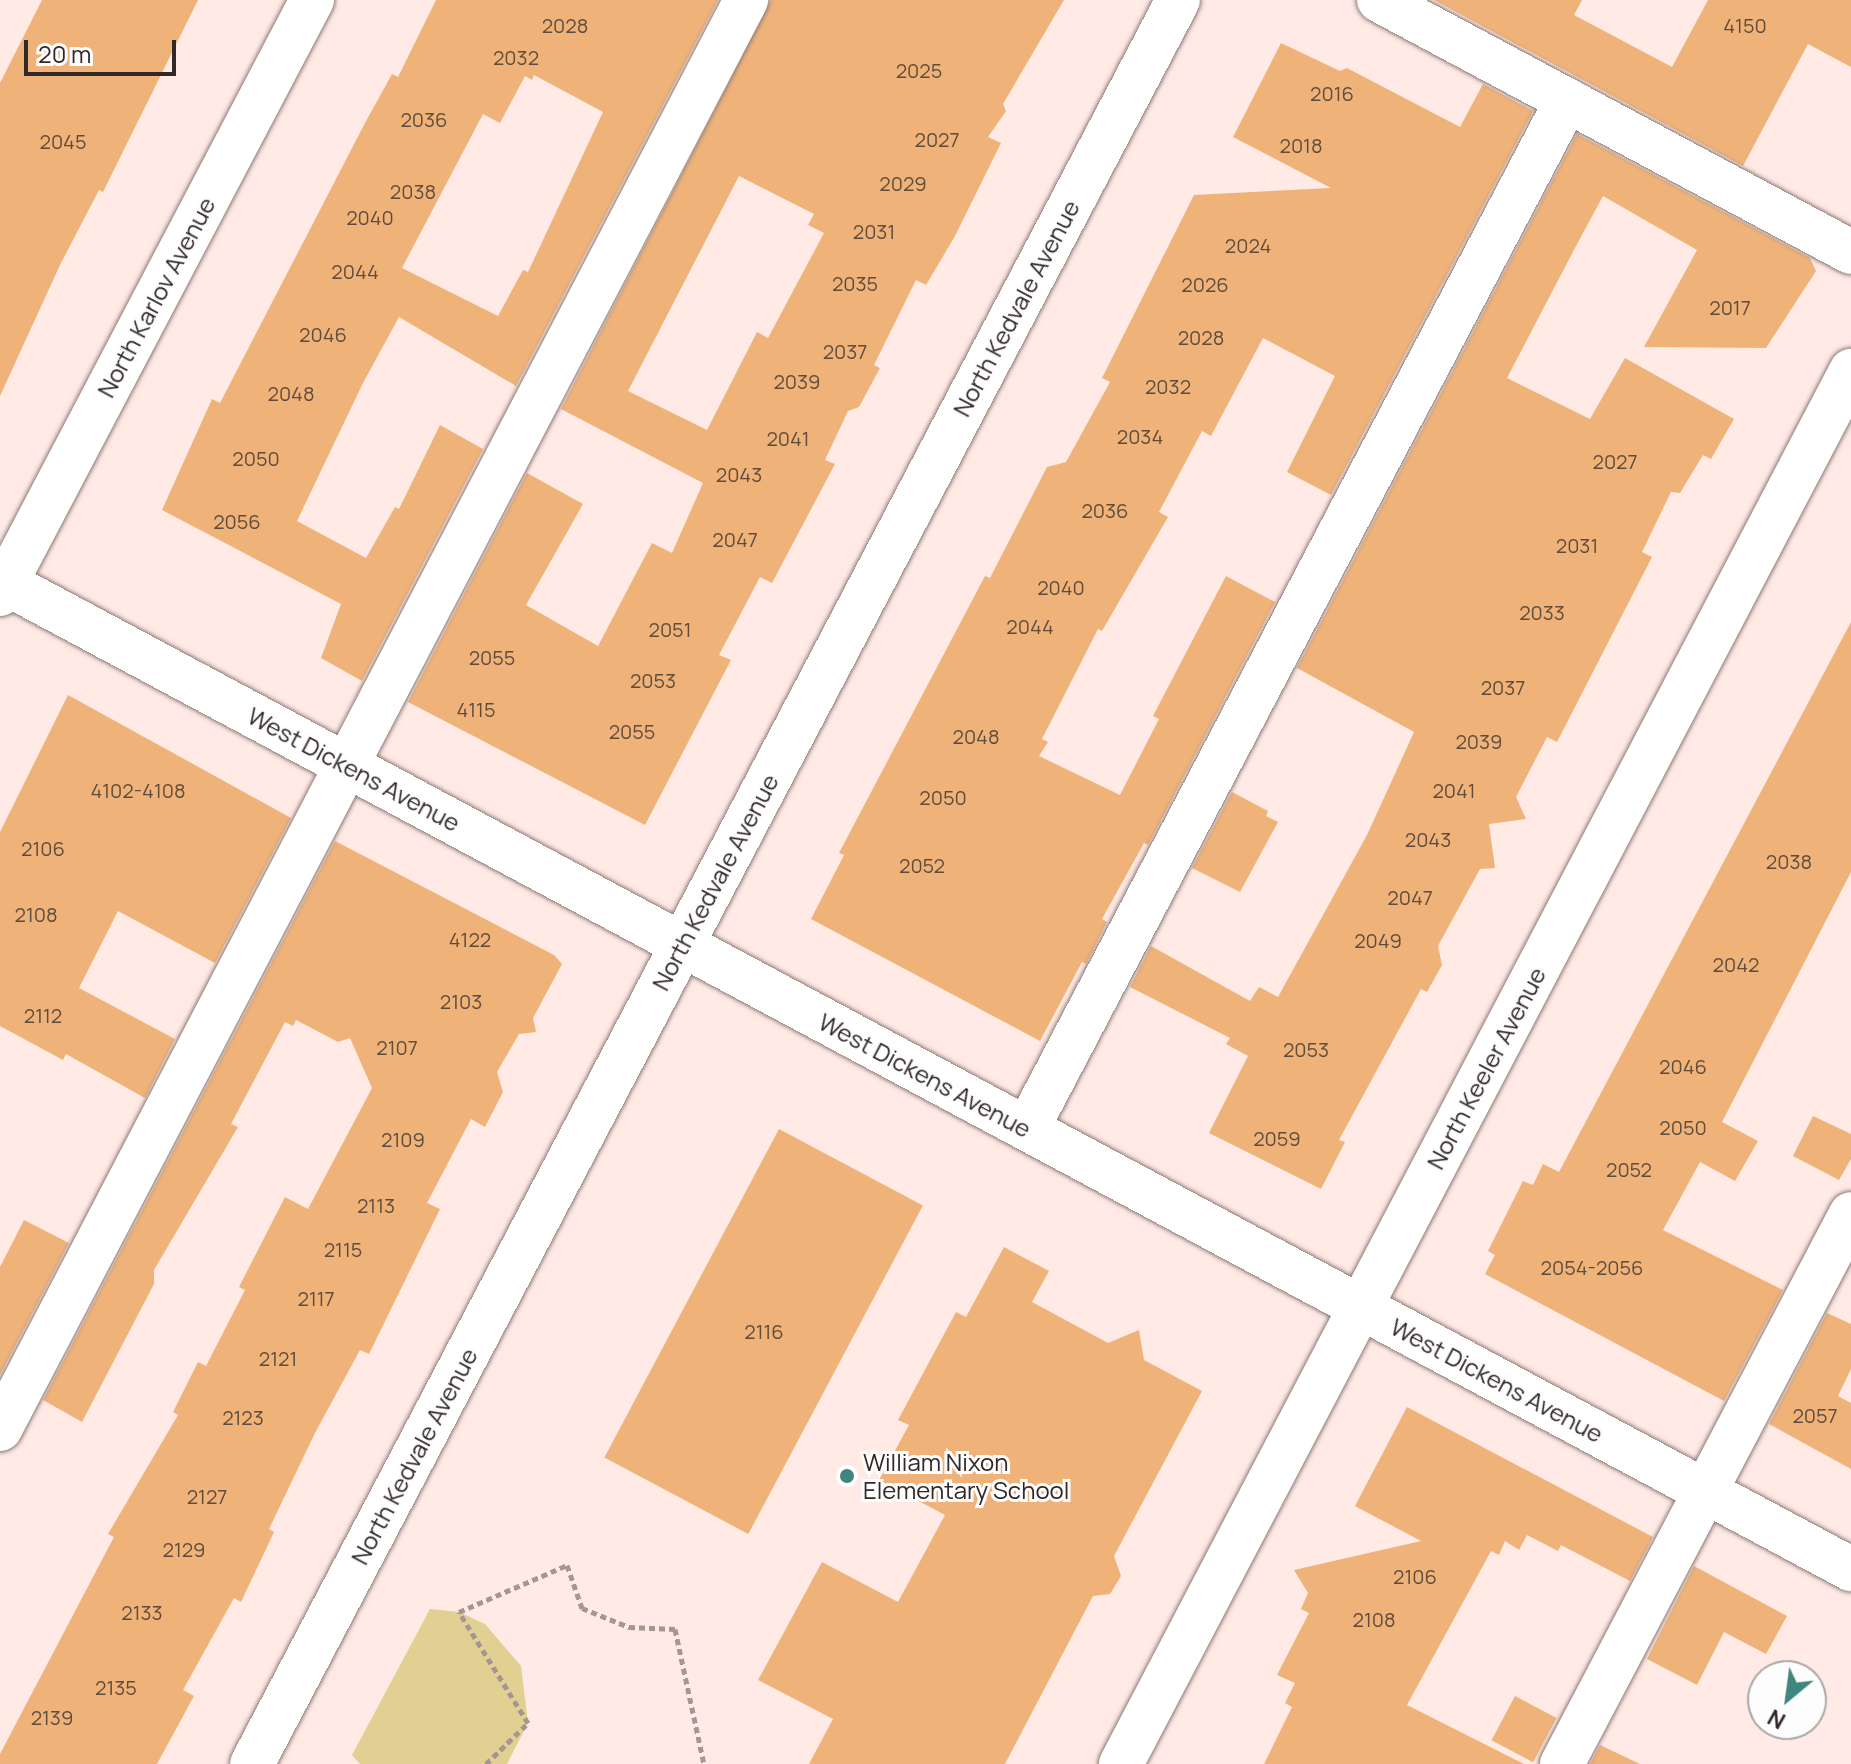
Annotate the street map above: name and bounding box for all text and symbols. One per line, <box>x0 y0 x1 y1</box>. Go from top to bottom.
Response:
house number: 2028 <box>542 13 588 37</box>
house number: 4150 <box>1723 13 1767 37</box>
scale bar <box>28 24 180 74</box>
text: 20 m <box>38 37 91 70</box>
house number: 2032 <box>493 45 539 69</box>
house number: 2025 <box>896 58 942 82</box>
house number: 2016 <box>1310 81 1354 105</box>
house number: 2036 <box>400 107 448 131</box>
house number: 2027 <box>914 127 960 151</box>
house number: 2045 <box>40 129 86 153</box>
house number: 2018 <box>1279 133 1323 157</box>
house number: 2029 <box>879 171 927 195</box>
house number: 2038 <box>390 179 436 203</box>
street label: North Karlov Avenue <box>91 192 221 402</box>
street label: North Kedvale Avenue <box>947 195 1085 421</box>
house number: 2040 <box>346 205 394 229</box>
house number: 2031 <box>853 219 895 243</box>
house number: 2024 <box>1225 233 1271 257</box>
house number: 2044 <box>331 259 379 283</box>
house number: 2035 <box>832 271 878 295</box>
house number: 2026 <box>1181 272 1229 296</box>
house number: 2017 <box>1709 295 1751 319</box>
house number: 2046 <box>299 322 347 346</box>
house number: 2028 <box>1178 325 1224 349</box>
house number: 2037 <box>823 339 867 363</box>
house number: 2039 <box>773 369 821 393</box>
house number: 2032 <box>1145 374 1191 398</box>
house number: 2048 <box>268 381 314 405</box>
house number: 2034 <box>1117 424 1163 448</box>
house number: 2041 <box>766 426 810 450</box>
house number: 2050 <box>232 446 280 470</box>
house number: 2027 <box>1592 449 1638 473</box>
house number: 2043 <box>716 462 762 486</box>
house number: 2036 <box>1081 498 1129 522</box>
house number: 2056 <box>213 509 261 533</box>
house number: 2047 <box>712 527 758 551</box>
house number: 2031 <box>1556 533 1598 557</box>
house number: 2040 <box>1037 575 1085 599</box>
house number: 2033 <box>1519 600 1565 624</box>
house number: 2044 <box>1006 614 1054 638</box>
house number: 2051 <box>649 617 691 641</box>
house number: 2055 <box>469 645 515 669</box>
house number: 2053 <box>630 668 676 692</box>
house number: 2037 <box>1481 675 1525 699</box>
house number: 4115 <box>457 697 495 721</box>
street label: West Dickens Avenue <box>243 701 465 837</box>
house number: 2055 <box>609 719 655 743</box>
house number: 2048 <box>953 724 999 748</box>
house number: 2039 <box>1455 729 1503 753</box>
street label: North Kedvale Avenue <box>646 769 784 995</box>
house number: 4102-4108 <box>91 778 185 802</box>
house number: 2041 <box>1432 778 1476 802</box>
house number: 2050 <box>919 785 967 809</box>
house number: 2043 <box>1405 827 1451 851</box>
house number: 2106 <box>21 836 65 860</box>
house number: 2038 <box>1766 849 1812 873</box>
house number: 2052 <box>899 853 945 877</box>
house number: 2047 <box>1387 885 1433 909</box>
house number: 2108 <box>14 902 58 926</box>
house number: 4122 <box>449 927 491 951</box>
house number: 2049 <box>1354 928 1402 952</box>
house number: 2042 <box>1713 952 1759 976</box>
street label: North Keeler Avenue <box>1421 962 1551 1174</box>
house number: 2103 <box>440 989 482 1013</box>
house number: 2112 <box>24 1003 62 1027</box>
street label: West Dickens Avenue <box>814 1007 1036 1143</box>
house number: 2107 <box>376 1035 418 1059</box>
house number: 2053 <box>1283 1037 1329 1061</box>
house number: 2046 <box>1659 1054 1707 1078</box>
house number: 2050 <box>1659 1115 1707 1139</box>
house number: 2059 <box>1253 1126 1301 1150</box>
house number: 2109 <box>381 1127 425 1151</box>
house number: 2052 <box>1606 1157 1652 1181</box>
house number: 2113 <box>357 1193 395 1217</box>
house number: 2115 <box>324 1237 362 1261</box>
house number: 2054-2056 <box>1541 1255 1643 1279</box>
house number: 2117 <box>297 1286 335 1310</box>
street label: West Dickens Avenue <box>1386 1312 1608 1448</box>
house number: 2116 <box>744 1319 784 1343</box>
street label: North Kedvale Avenue <box>345 1343 483 1569</box>
house number: 2121 <box>259 1346 297 1370</box>
house number: 2057 <box>1792 1403 1838 1427</box>
house number: 2123 <box>222 1405 264 1429</box>
place label: William Nixon Elementary School <box>863 1448 1069 1504</box>
marker: William Nixon Elementary School <box>838 1467 856 1485</box>
house number: 2127 <box>187 1484 227 1508</box>
house number: 2129 <box>162 1537 206 1561</box>
house number: 2106 <box>1393 1564 1437 1588</box>
house number: 2133 <box>121 1600 163 1624</box>
house number: 2108 <box>1352 1607 1396 1631</box>
north arrow <box>1747 1660 1827 1740</box>
house number: 2135 <box>95 1675 137 1699</box>
text: N <box>1762 1702 1791 1736</box>
house number: 2139 <box>31 1705 73 1729</box>

